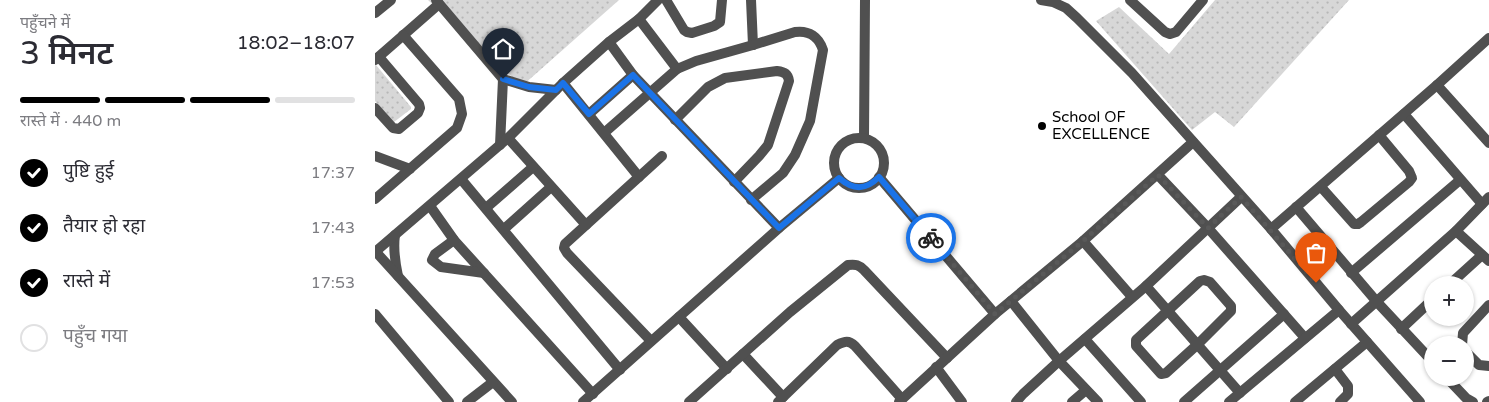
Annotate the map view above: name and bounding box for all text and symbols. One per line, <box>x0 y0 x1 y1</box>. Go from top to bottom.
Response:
text: पहुँचने में <box>20 13 70 33</box>
pin <box>482 28 524 79</box>
text: 18:02–18:07 <box>237 32 355 54</box>
text: 3 मिनट <box>20 35 113 73</box>
icon: home <box>489 35 517 63</box>
place label: School OF EXCELLENCE <box>1052 108 1150 143</box>
text: रास्ते में · 440 m <box>20 111 121 131</box>
marker: School OF EXCELLENCE <box>1036 120 1048 132</box>
icon: check <box>20 159 48 187</box>
text: पुष्टि हुई <box>63 160 114 182</box>
text: 17:37 <box>311 163 355 183</box>
courier <box>906 213 956 263</box>
icon: check <box>20 214 48 242</box>
text: तैयार हो रहा <box>63 215 145 237</box>
text: 17:43 <box>311 218 355 238</box>
icon: bike <box>917 224 945 252</box>
pin <box>1295 232 1337 283</box>
icon: bag <box>1302 239 1330 267</box>
icon: check <box>20 269 48 297</box>
text: रास्ते में <box>63 270 110 292</box>
text: 17:53 <box>311 273 355 293</box>
map controls <box>1424 276 1474 386</box>
button: + <box>1424 276 1474 326</box>
text: पहुँच गया <box>63 325 128 347</box>
button: − <box>1424 336 1474 386</box>

